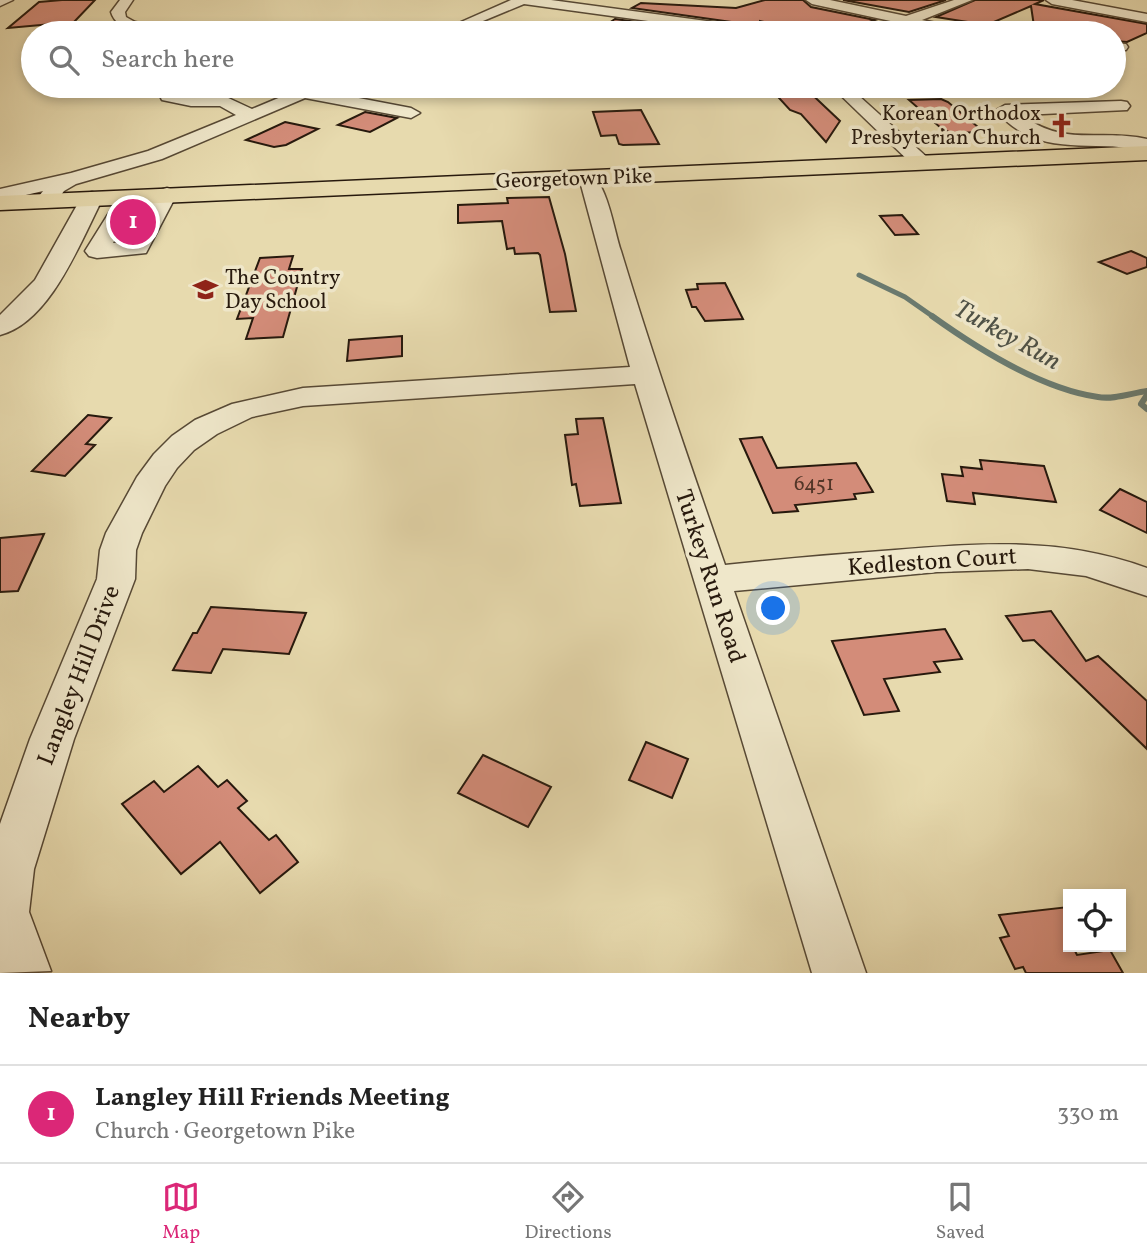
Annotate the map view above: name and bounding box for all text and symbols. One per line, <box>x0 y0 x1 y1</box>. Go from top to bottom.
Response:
search box <box>21 21 1126 98</box>
icon: search <box>45 41 83 79</box>
text: Search here <box>101 42 234 78</box>
place label: Korean Orthodox Presbyterian Church <box>851 100 1041 153</box>
church icon: Korean Orthodox Presbyterian Church <box>1047 111 1075 139</box>
street label: Georgetown Pike <box>495 162 653 197</box>
pin: 1 <box>110 196 156 248</box>
place label: The Country Day School <box>225 264 341 317</box>
school or university icon: The Country Day School <box>191 275 219 303</box>
water label: Turkey Run <box>947 292 1067 380</box>
house number: 6451 <box>794 470 834 499</box>
street label: Turkey Run Road <box>665 485 753 668</box>
street label: Kedleston Court <box>846 540 1018 586</box>
street label: Langley Hill Drive <box>30 581 130 771</box>
your location <box>756 591 790 625</box>
map controls <box>1063 889 1126 952</box>
button: locate <box>1063 889 1126 952</box>
text: Nearby <box>28 998 130 1040</box>
text: Langley Hill Friends Meeting <box>95 1080 450 1116</box>
text: 1 <box>46 1098 56 1130</box>
text: 330 m <box>1057 1098 1119 1130</box>
text: Church · Georgetown Pike <box>95 1116 355 1148</box>
tab: Map <box>162 1178 200 1246</box>
tab: Directions <box>525 1178 612 1246</box>
tab: Saved <box>936 1178 985 1246</box>

